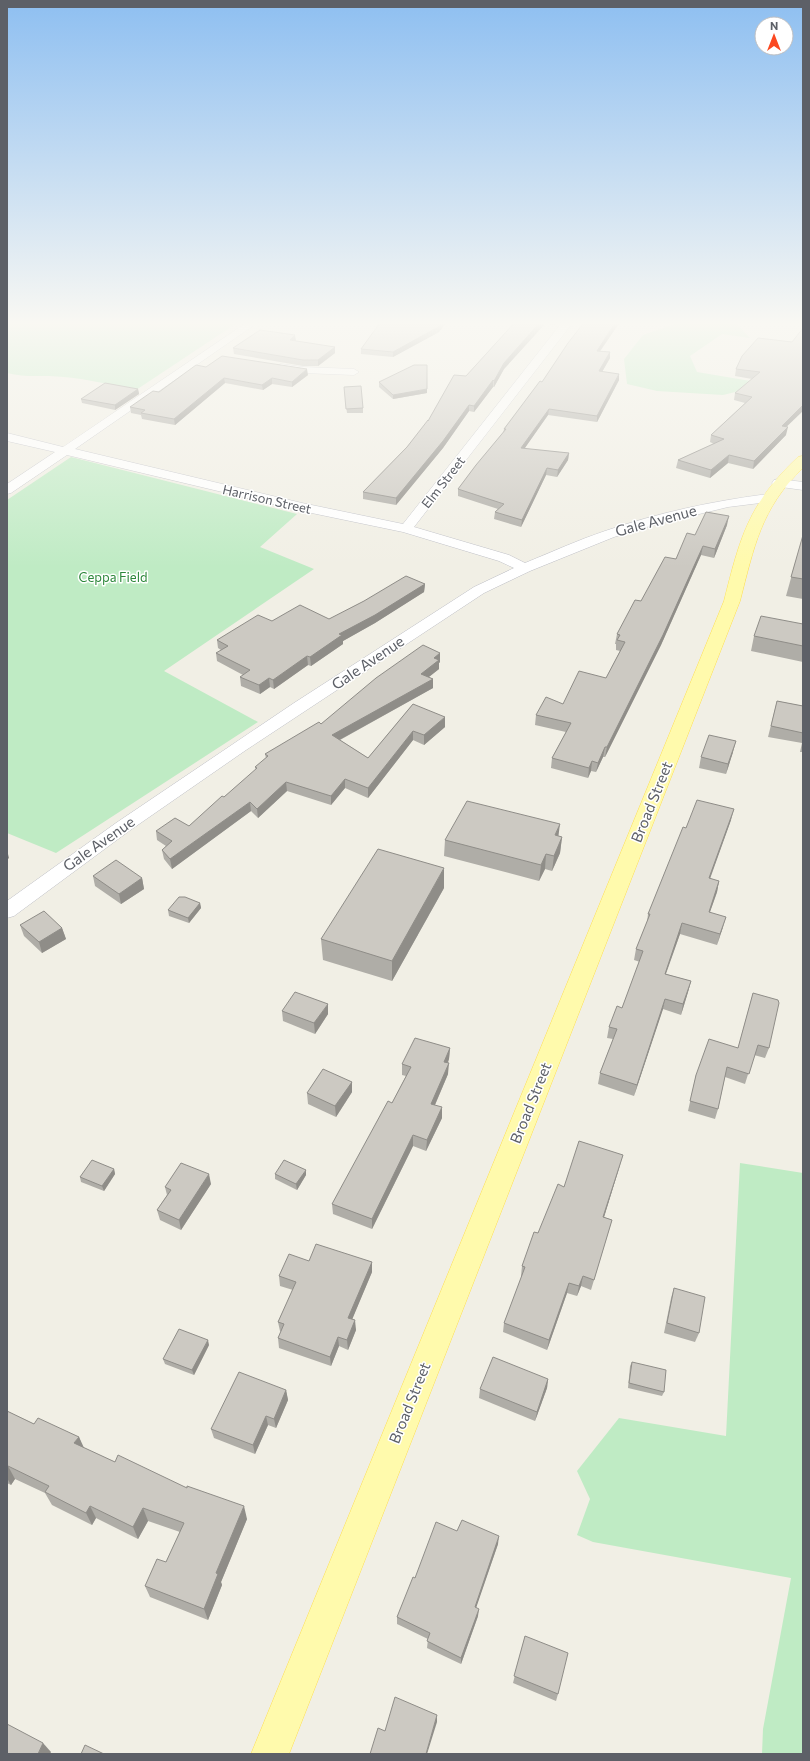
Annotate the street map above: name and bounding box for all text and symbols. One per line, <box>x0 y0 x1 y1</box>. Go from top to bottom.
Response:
north arrow <box>754 16 794 56</box>
text: N <box>770 19 778 32</box>
street label: Elm Street <box>418 453 468 511</box>
street label: Harrison Street <box>221 481 313 517</box>
street label: Gale Avenue <box>613 501 698 540</box>
park label: Ceppa Field <box>79 569 147 585</box>
street label: Gale Avenue <box>328 631 407 693</box>
street label: Broad Street <box>627 758 676 845</box>
street label: Gale Avenue <box>59 812 138 874</box>
street label: Broad Street <box>506 1059 555 1146</box>
street label: Broad Street <box>385 1359 434 1446</box>

